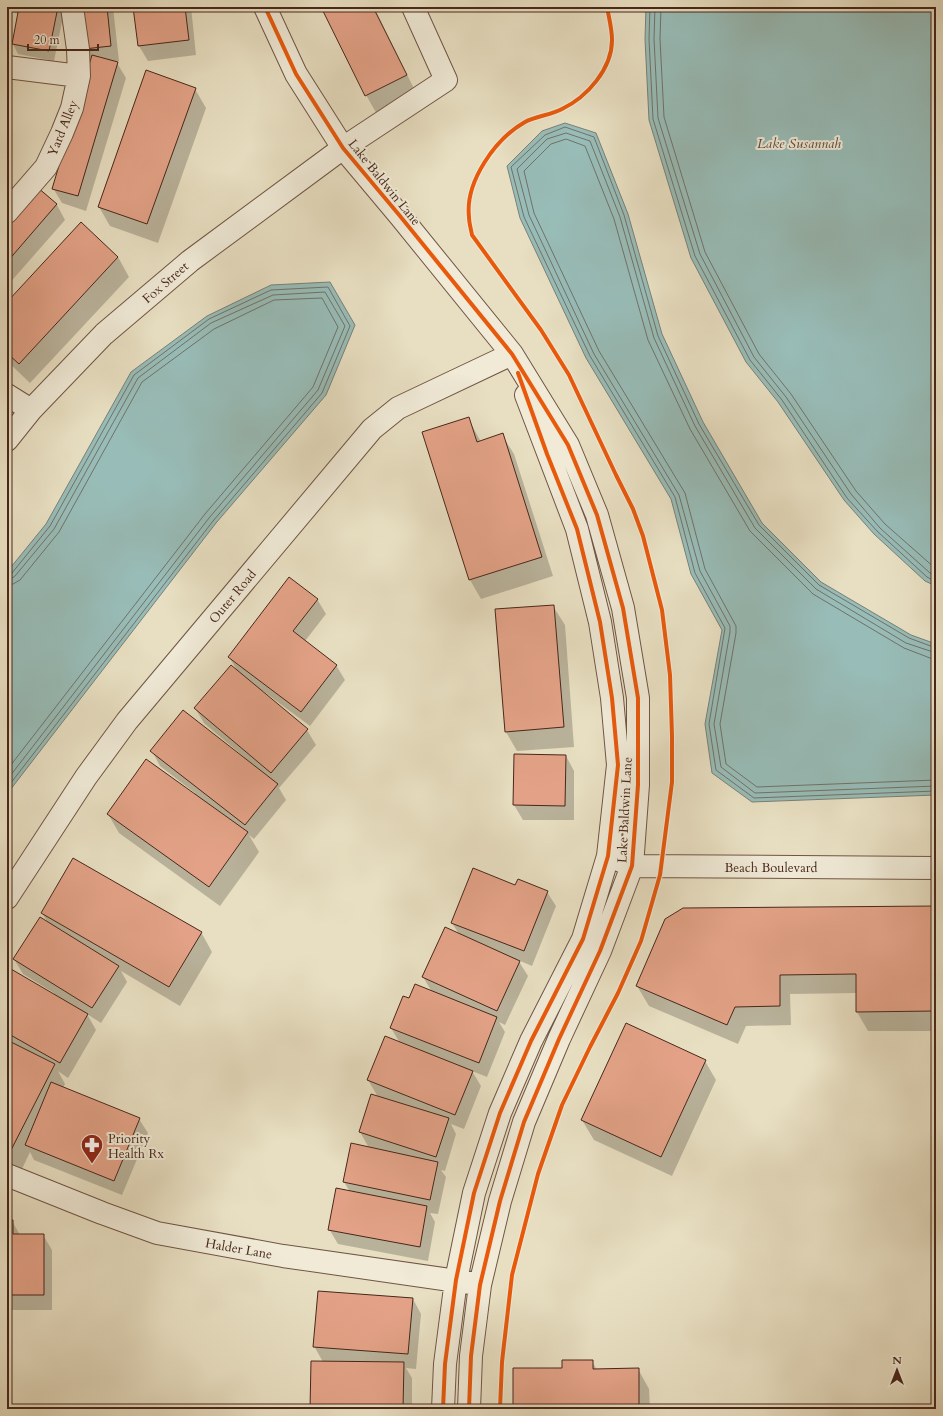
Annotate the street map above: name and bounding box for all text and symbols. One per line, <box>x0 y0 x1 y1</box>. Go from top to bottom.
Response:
scale bar <box>28 26 98 52</box>
text: 20 m <box>34 32 61 48</box>
street label: Yard Alley <box>44 97 82 159</box>
water label: Lake Susannah <box>757 134 841 153</box>
street label: Lake Baldwin Lane <box>344 136 425 230</box>
street label: Fox Street <box>139 258 193 308</box>
street label: Outer Road <box>205 566 261 627</box>
street label: Lake Baldwin Lane <box>613 756 637 864</box>
street label: Beach Boulevard <box>725 859 818 877</box>
place label: Priority Health Rx <box>108 1130 164 1163</box>
pharmacy icon: Priority Health Rx <box>79 1132 105 1165</box>
street label: Halder Lane <box>204 1234 274 1264</box>
north arrow <box>877 1350 917 1390</box>
text: N <box>892 1353 902 1368</box>

